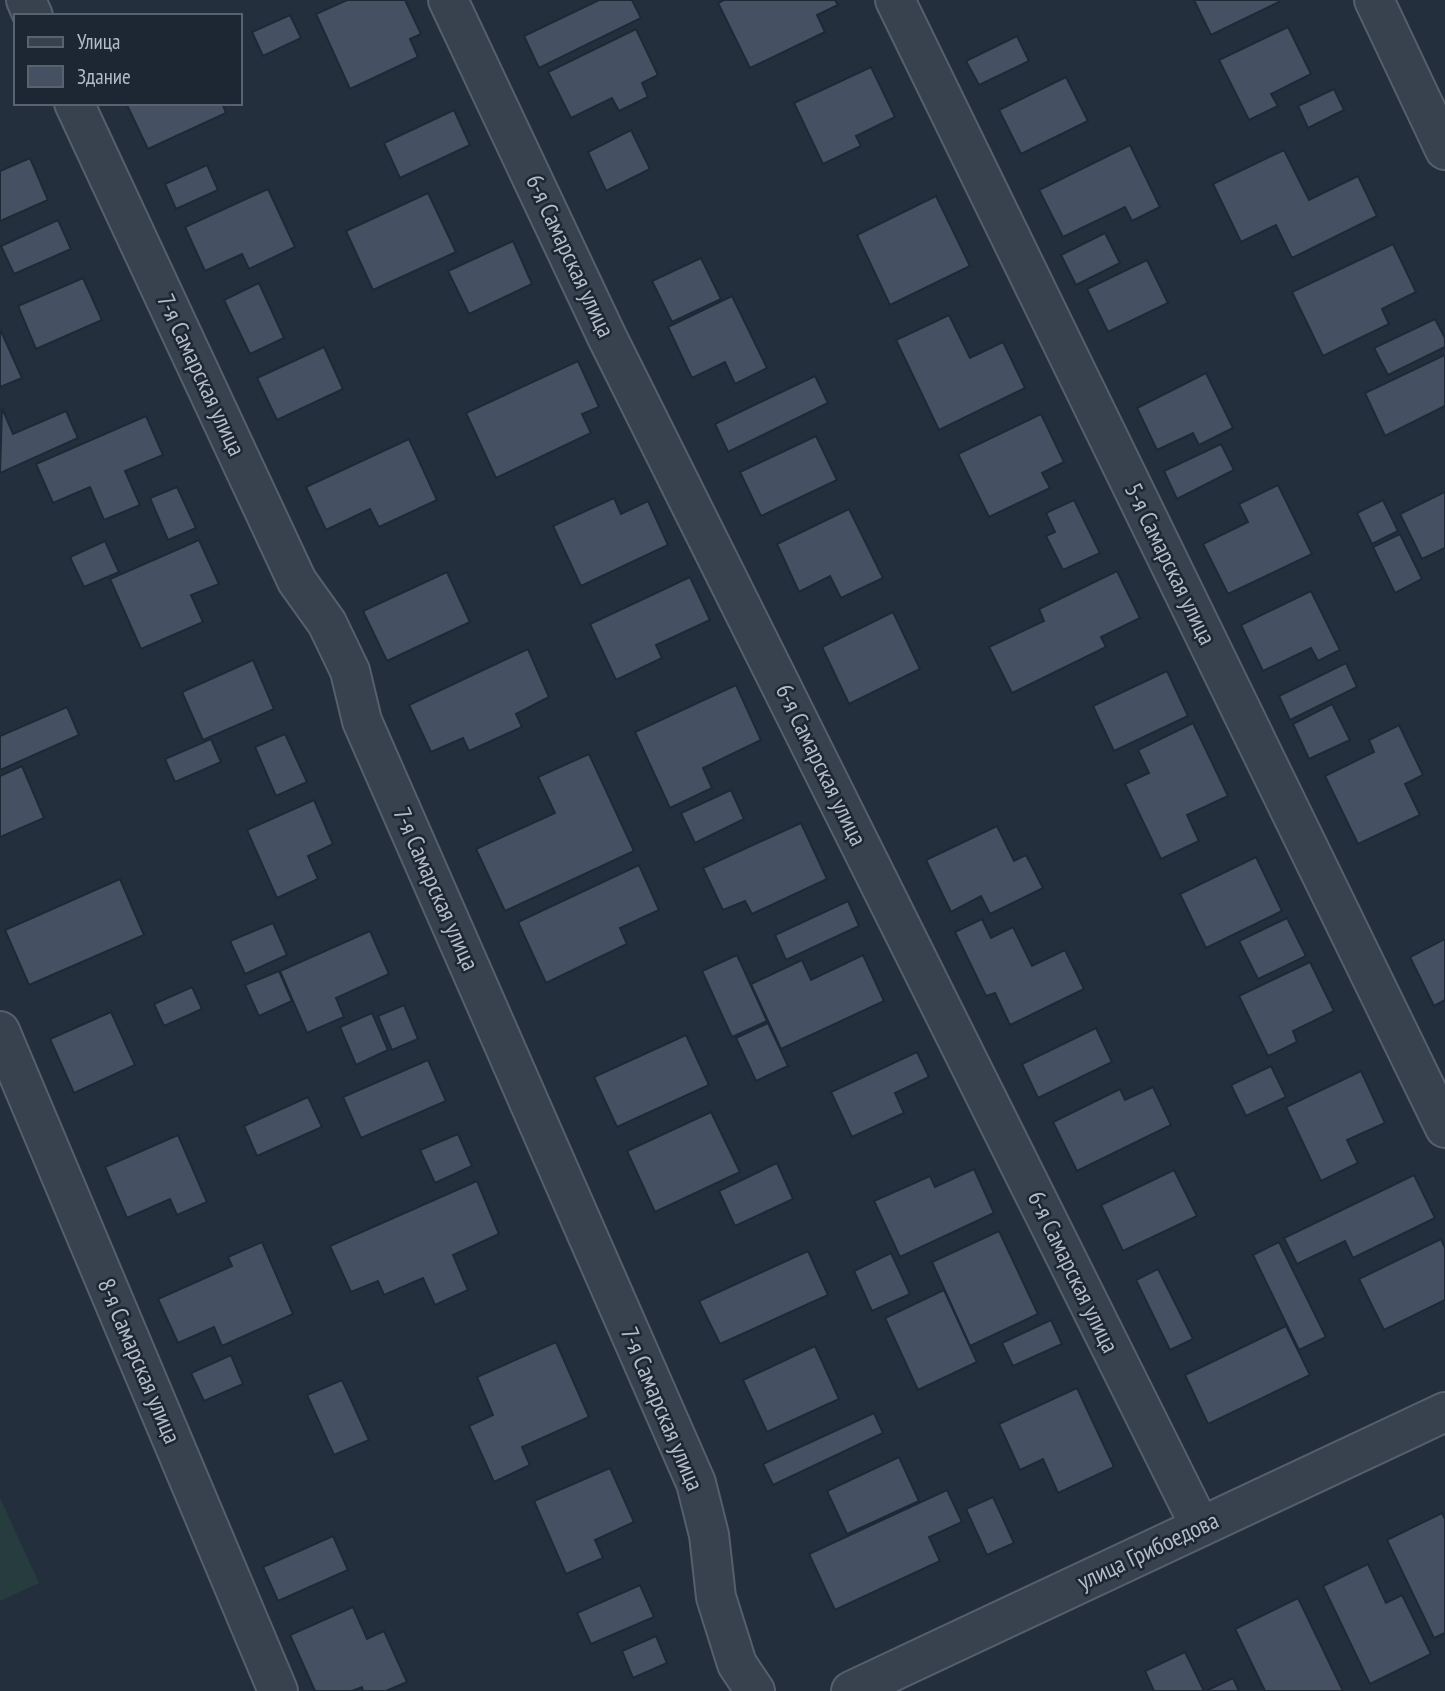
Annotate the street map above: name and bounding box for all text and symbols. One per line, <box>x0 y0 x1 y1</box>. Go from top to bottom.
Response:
legend <box>14 14 242 105</box>
text: Улица <box>77 28 120 55</box>
text: Здание <box>77 63 131 90</box>
street label: 6-я Самарская улица <box>519 169 622 342</box>
street label: 7-я Самарская улица <box>150 289 252 461</box>
street label: 5-я Самарская улица <box>1118 478 1223 650</box>
street label: 6-я Самарская улица <box>769 679 874 851</box>
street label: 7-я Самарская улица <box>387 803 486 975</box>
street label: 6-я Самарская улица <box>1021 1186 1126 1358</box>
street label: 8-я Самарская улица <box>91 1274 188 1448</box>
street label: 7-я Самарская улица <box>614 1322 711 1495</box>
street label: улица Грибоедова <box>1072 1504 1223 1597</box>

